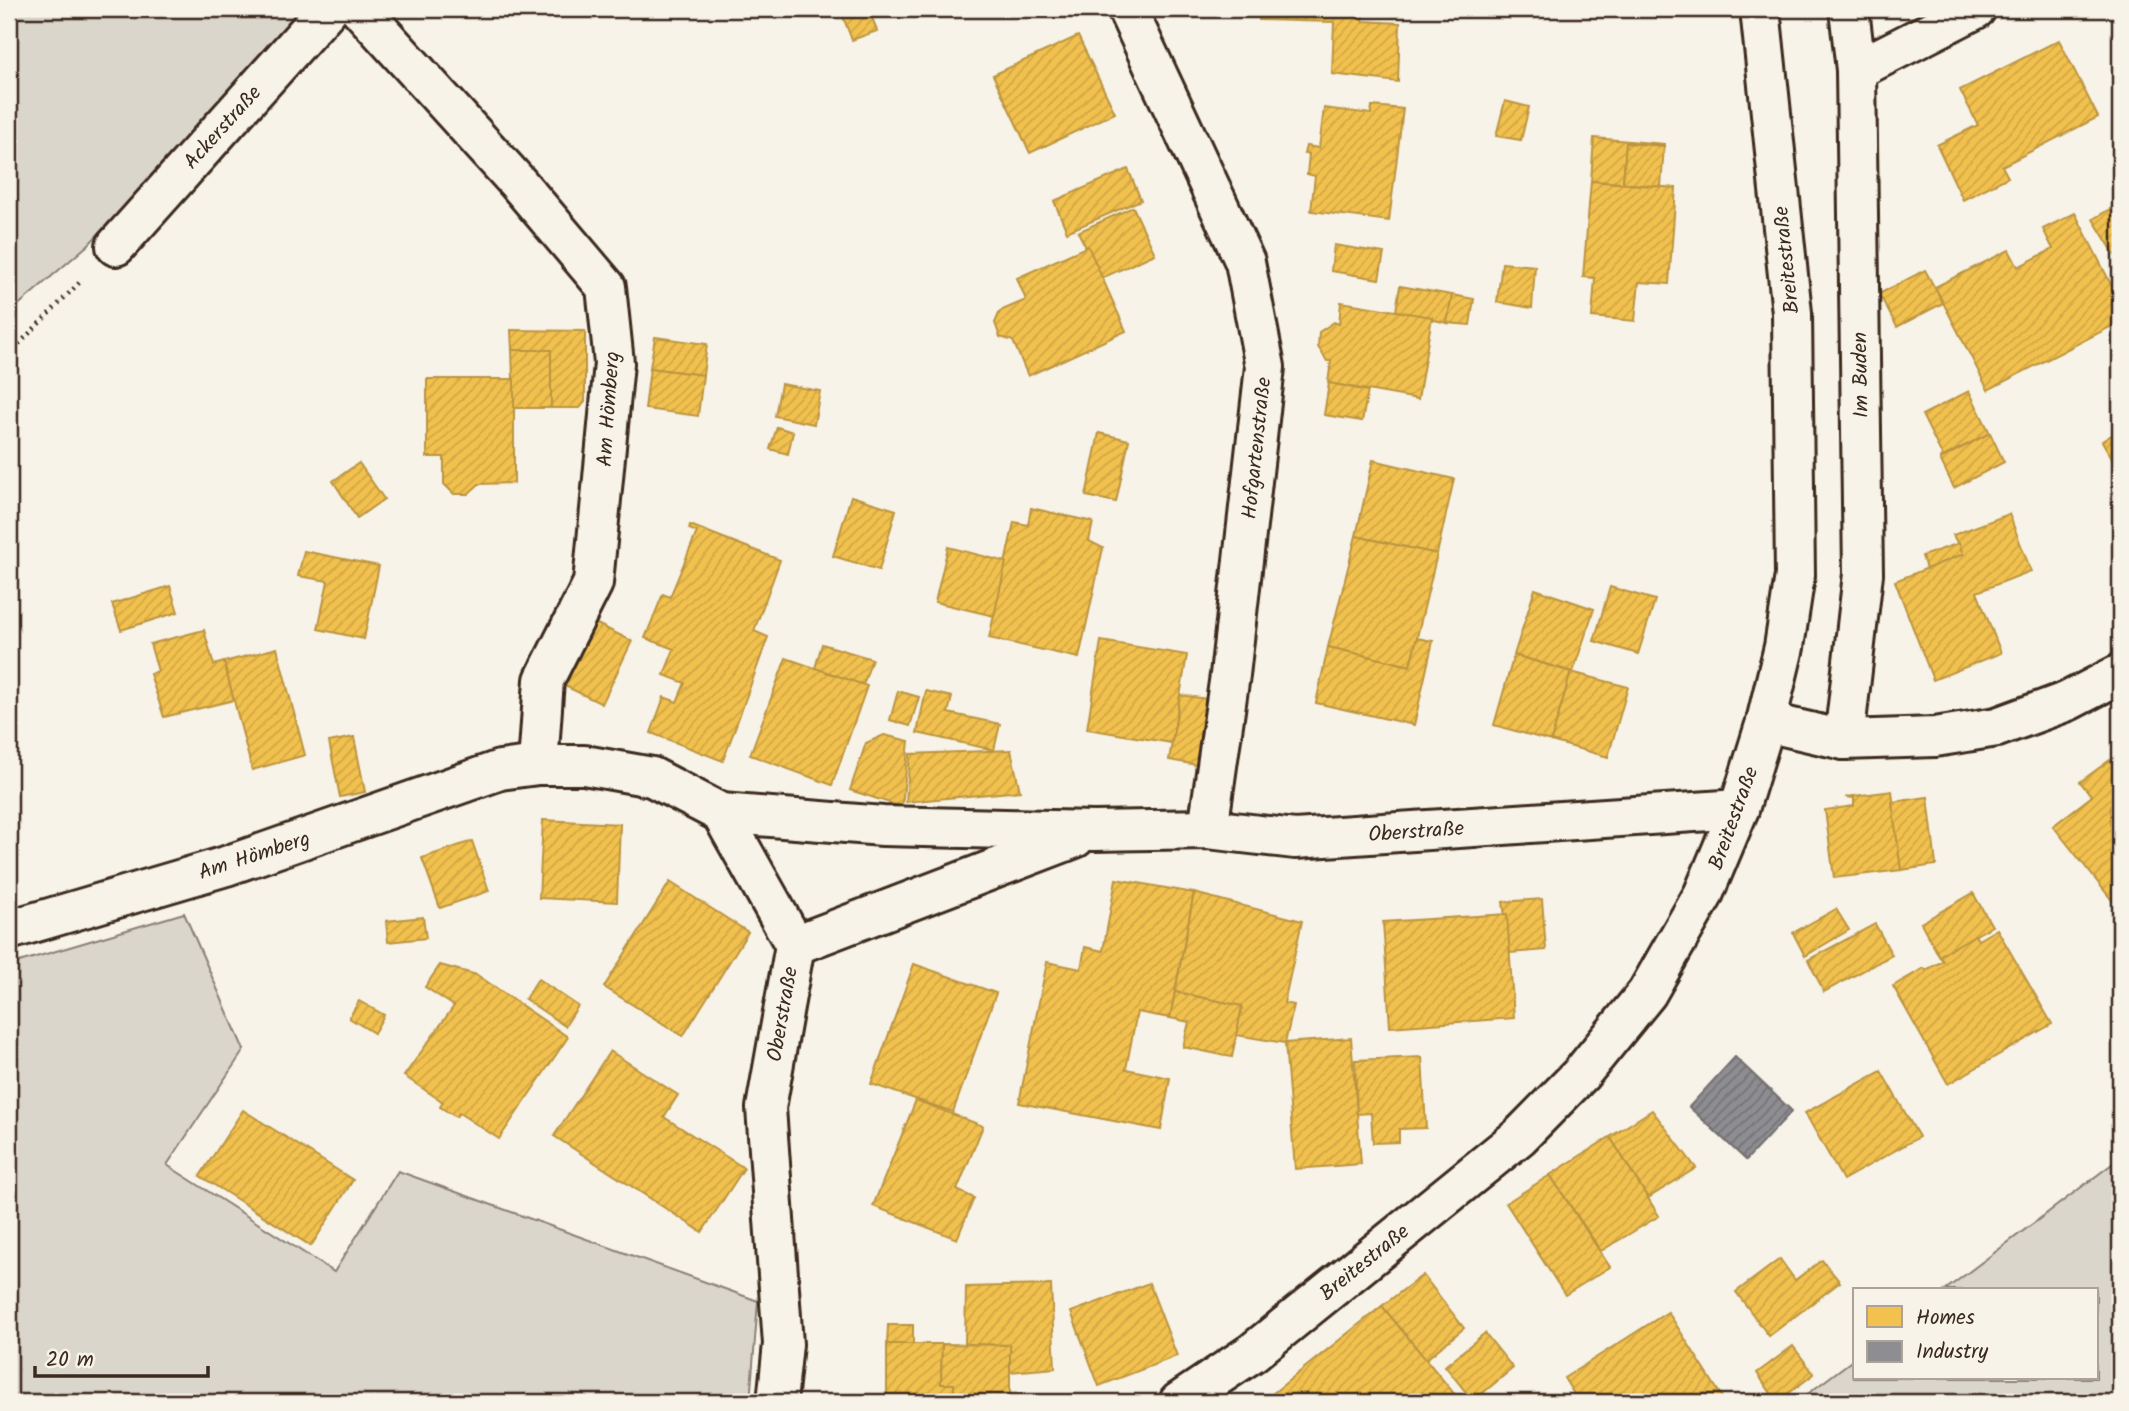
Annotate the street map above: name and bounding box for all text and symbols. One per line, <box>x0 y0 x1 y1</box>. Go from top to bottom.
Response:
street label: Ackerstraße <box>176 78 271 178</box>
street label: Breitestraße <box>1765 204 1810 315</box>
street label: Im Buden <box>1844 332 1879 418</box>
street label: Am Hömberg <box>589 350 630 468</box>
street label: Hofgartenstraße <box>1234 375 1281 521</box>
street label: Breitestraße <box>1700 762 1769 875</box>
street label: Oberstraße <box>1367 813 1466 852</box>
street label: Am Hömberg <box>194 823 315 890</box>
street label: Oberstraße <box>759 964 808 1064</box>
street label: Breitestraße <box>1313 1216 1418 1310</box>
legend <box>1853 1288 2098 1380</box>
text: Homes <box>1916 1302 1975 1335</box>
scale bar <box>35 1334 208 1378</box>
text: Industry <box>1916 1336 1988 1369</box>
text: 20 m <box>46 1344 94 1377</box>

